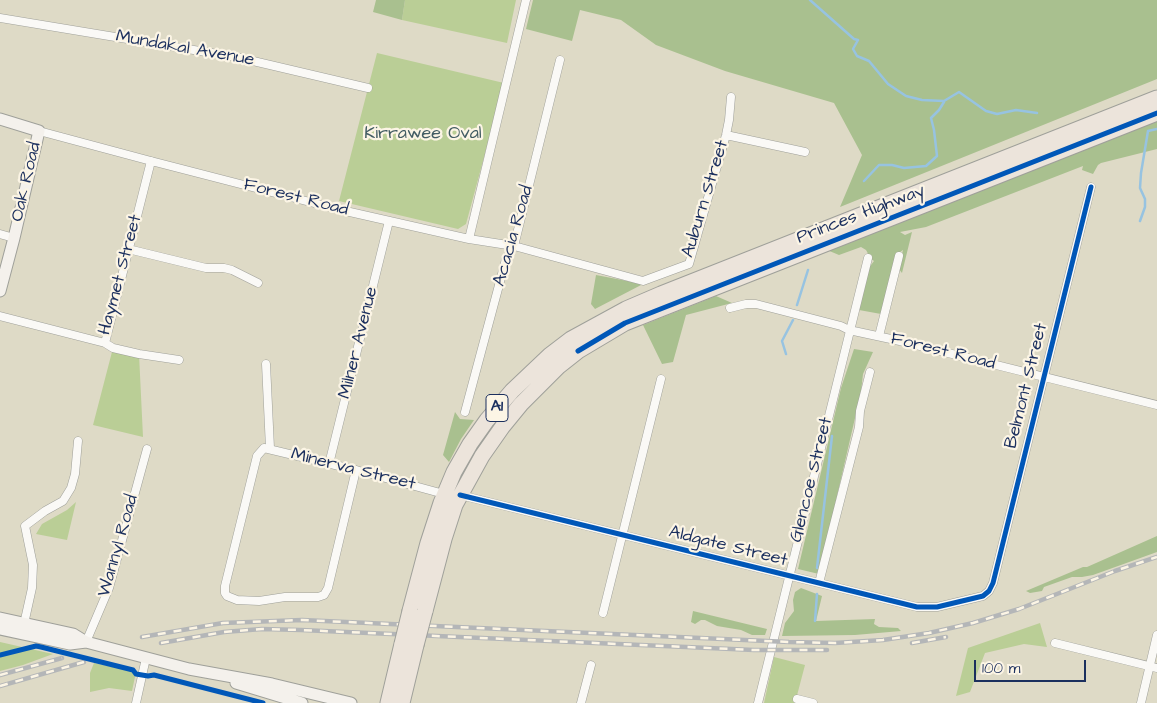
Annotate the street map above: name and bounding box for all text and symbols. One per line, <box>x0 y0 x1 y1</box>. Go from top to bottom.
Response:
street label: Mundakal Avenue <box>114 26 256 72</box>
park label: Kirrawee Oval <box>364 123 482 145</box>
street label: Auburn Street <box>678 138 734 260</box>
street label: Oak Road <box>7 140 47 224</box>
street label: Forest Road <box>241 175 351 221</box>
street label: Princes Highway <box>794 181 928 249</box>
street label: Acacia Road <box>489 183 539 289</box>
street label: Haymet Street <box>95 212 147 338</box>
street label: Milner Avenue <box>335 285 383 401</box>
street label: Belmont Street <box>1001 321 1053 451</box>
street label: Forest Road <box>888 329 998 375</box>
road number: A1 <box>486 394 508 422</box>
street label: Glencoe Street <box>786 415 838 545</box>
street label: Minerva Street <box>289 444 417 496</box>
street label: Wannyl Road <box>94 492 144 600</box>
street label: Aldgate Street <box>666 522 790 572</box>
scale bar <box>977 650 1090 682</box>
text: 100 m <box>982 658 1021 679</box>

